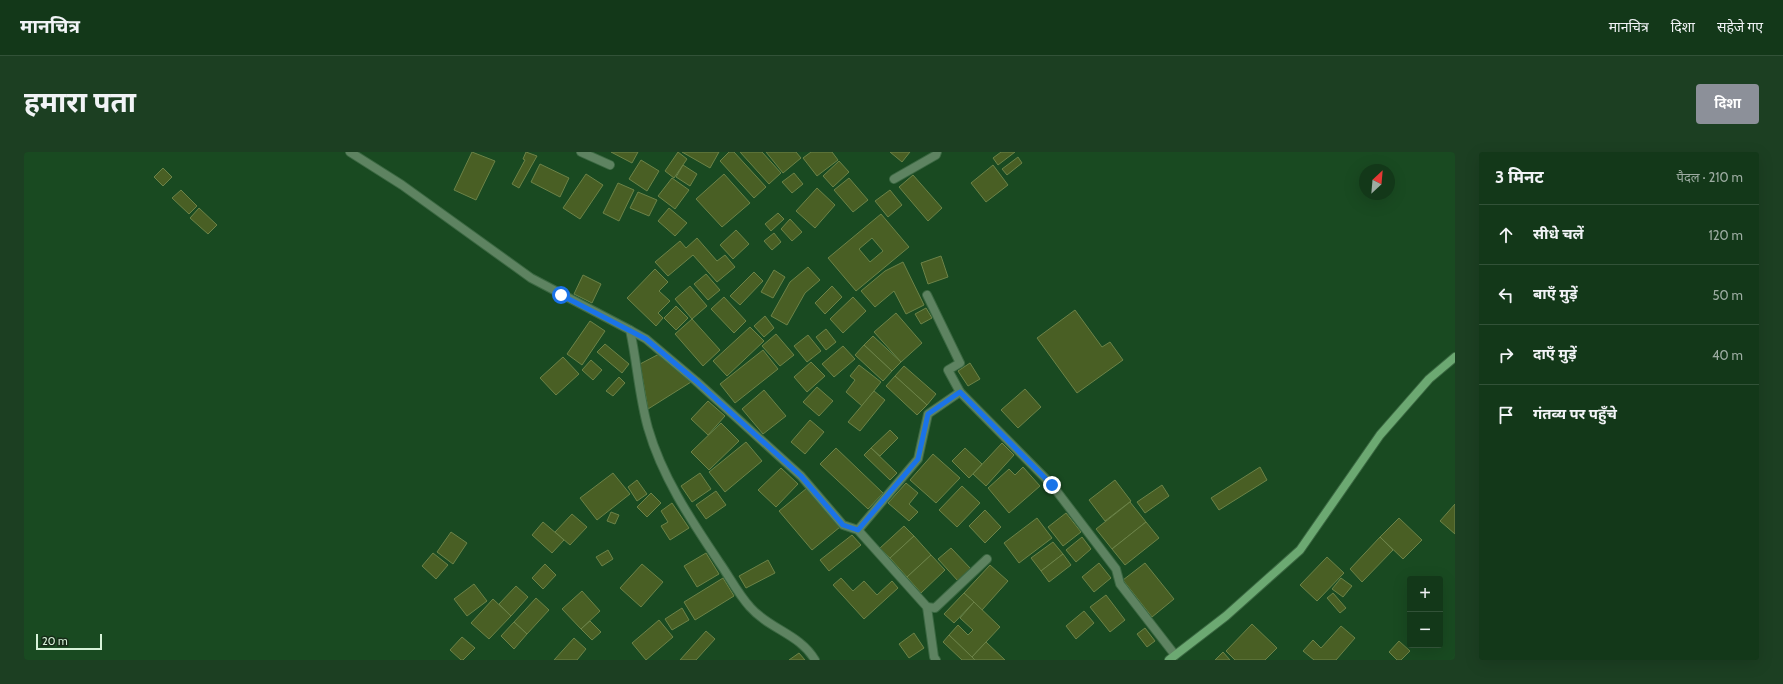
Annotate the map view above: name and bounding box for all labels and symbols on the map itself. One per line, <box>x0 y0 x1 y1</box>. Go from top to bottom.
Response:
north arrow <box>1359 164 1395 200</box>
route start <box>552 286 570 304</box>
route end <box>1043 476 1061 494</box>
scale bar <box>36 632 102 651</box>

